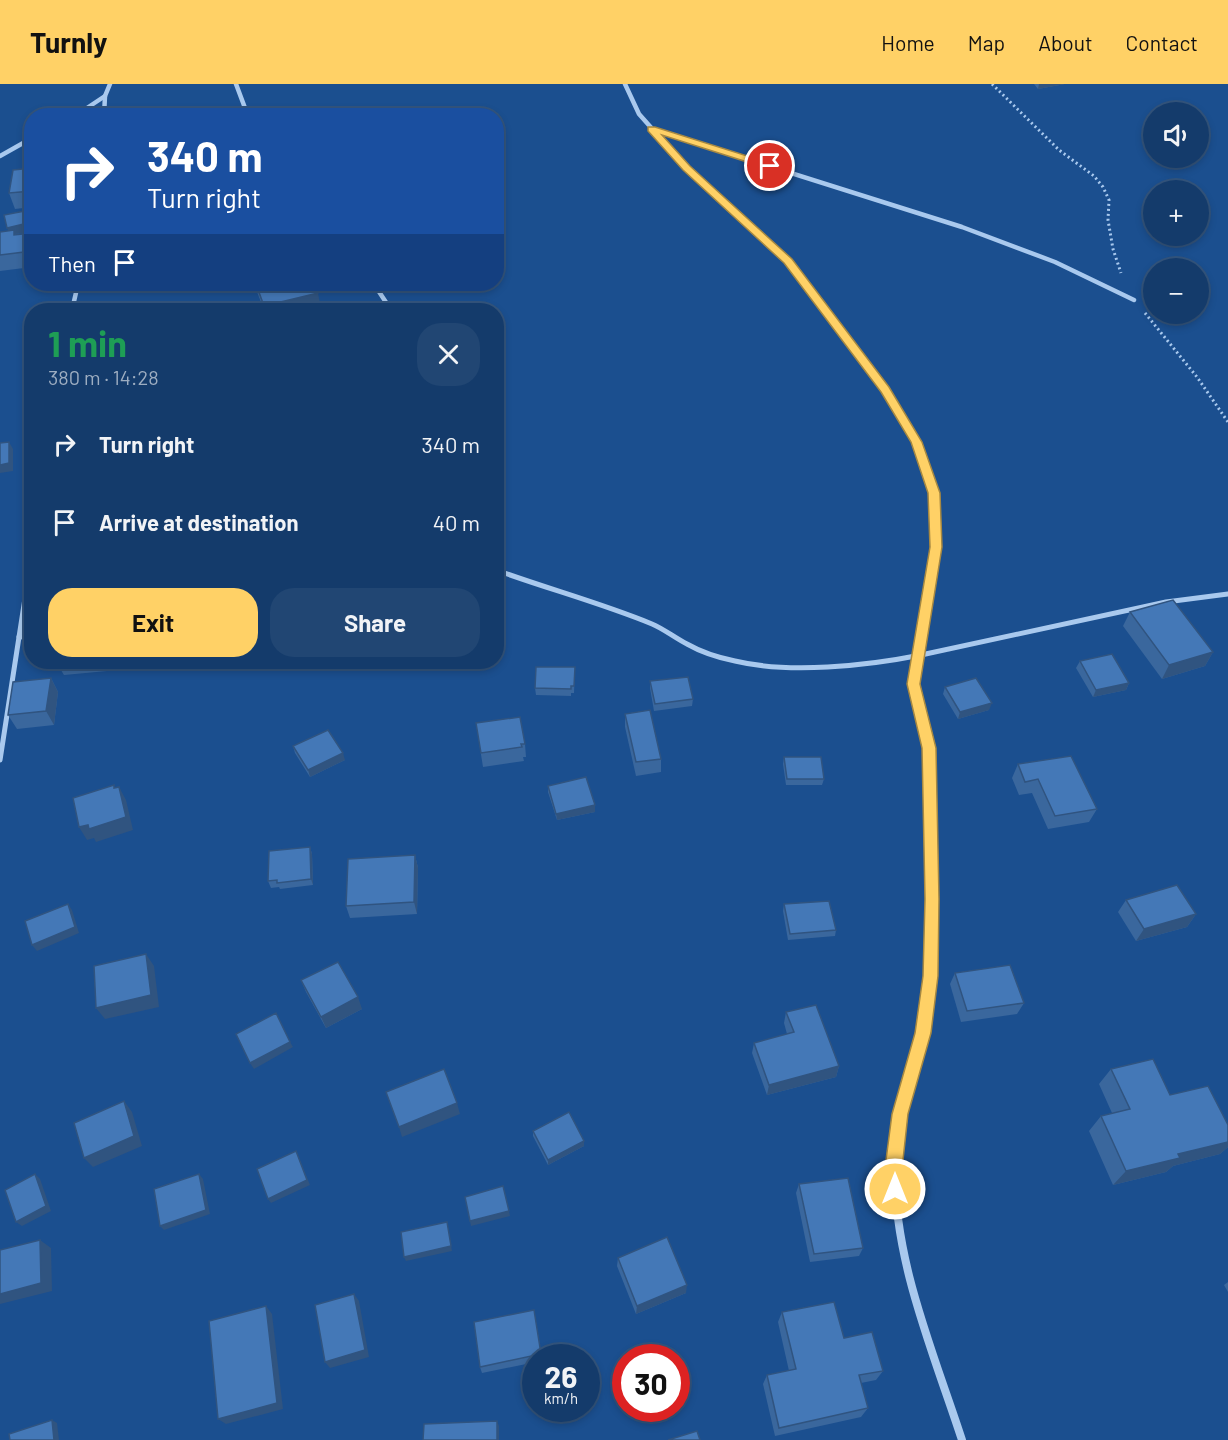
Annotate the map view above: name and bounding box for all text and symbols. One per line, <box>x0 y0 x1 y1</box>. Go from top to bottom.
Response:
text: Turnly <box>30 25 107 59</box>
text: Home <box>881 30 935 55</box>
text: Map <box>968 30 1005 55</box>
text: About <box>1038 30 1093 55</box>
text: Contact <box>1126 30 1198 55</box>
map controls <box>1143 102 1209 324</box>
button: sound <box>1143 102 1209 168</box>
text: 340 m <box>147 130 263 180</box>
icon: right <box>48 132 126 210</box>
pin <box>744 140 795 191</box>
icon: arrive <box>753 149 786 182</box>
button: + <box>1143 180 1209 246</box>
text: Turn right <box>147 181 261 213</box>
icon: arrive <box>108 246 141 279</box>
text: Then <box>48 250 96 276</box>
button: − <box>1143 258 1209 324</box>
text: 1 min <box>48 321 127 364</box>
button: close <box>417 323 480 386</box>
text: 380 m · 14:28 <box>48 365 159 389</box>
icon: right <box>48 428 81 461</box>
text: Turn right <box>99 431 194 457</box>
text: 340 m <box>422 431 480 457</box>
icon: arrive <box>48 506 81 539</box>
text: Arrive at destination <box>99 509 298 535</box>
text: 40 m <box>433 509 480 535</box>
button: Exit <box>48 588 258 657</box>
button: Share <box>270 588 480 657</box>
position arrow <box>863 1157 927 1221</box>
speed limit sign: 30 <box>612 1344 690 1422</box>
text: 26 <box>545 1358 577 1394</box>
text: km/h <box>544 1389 578 1407</box>

